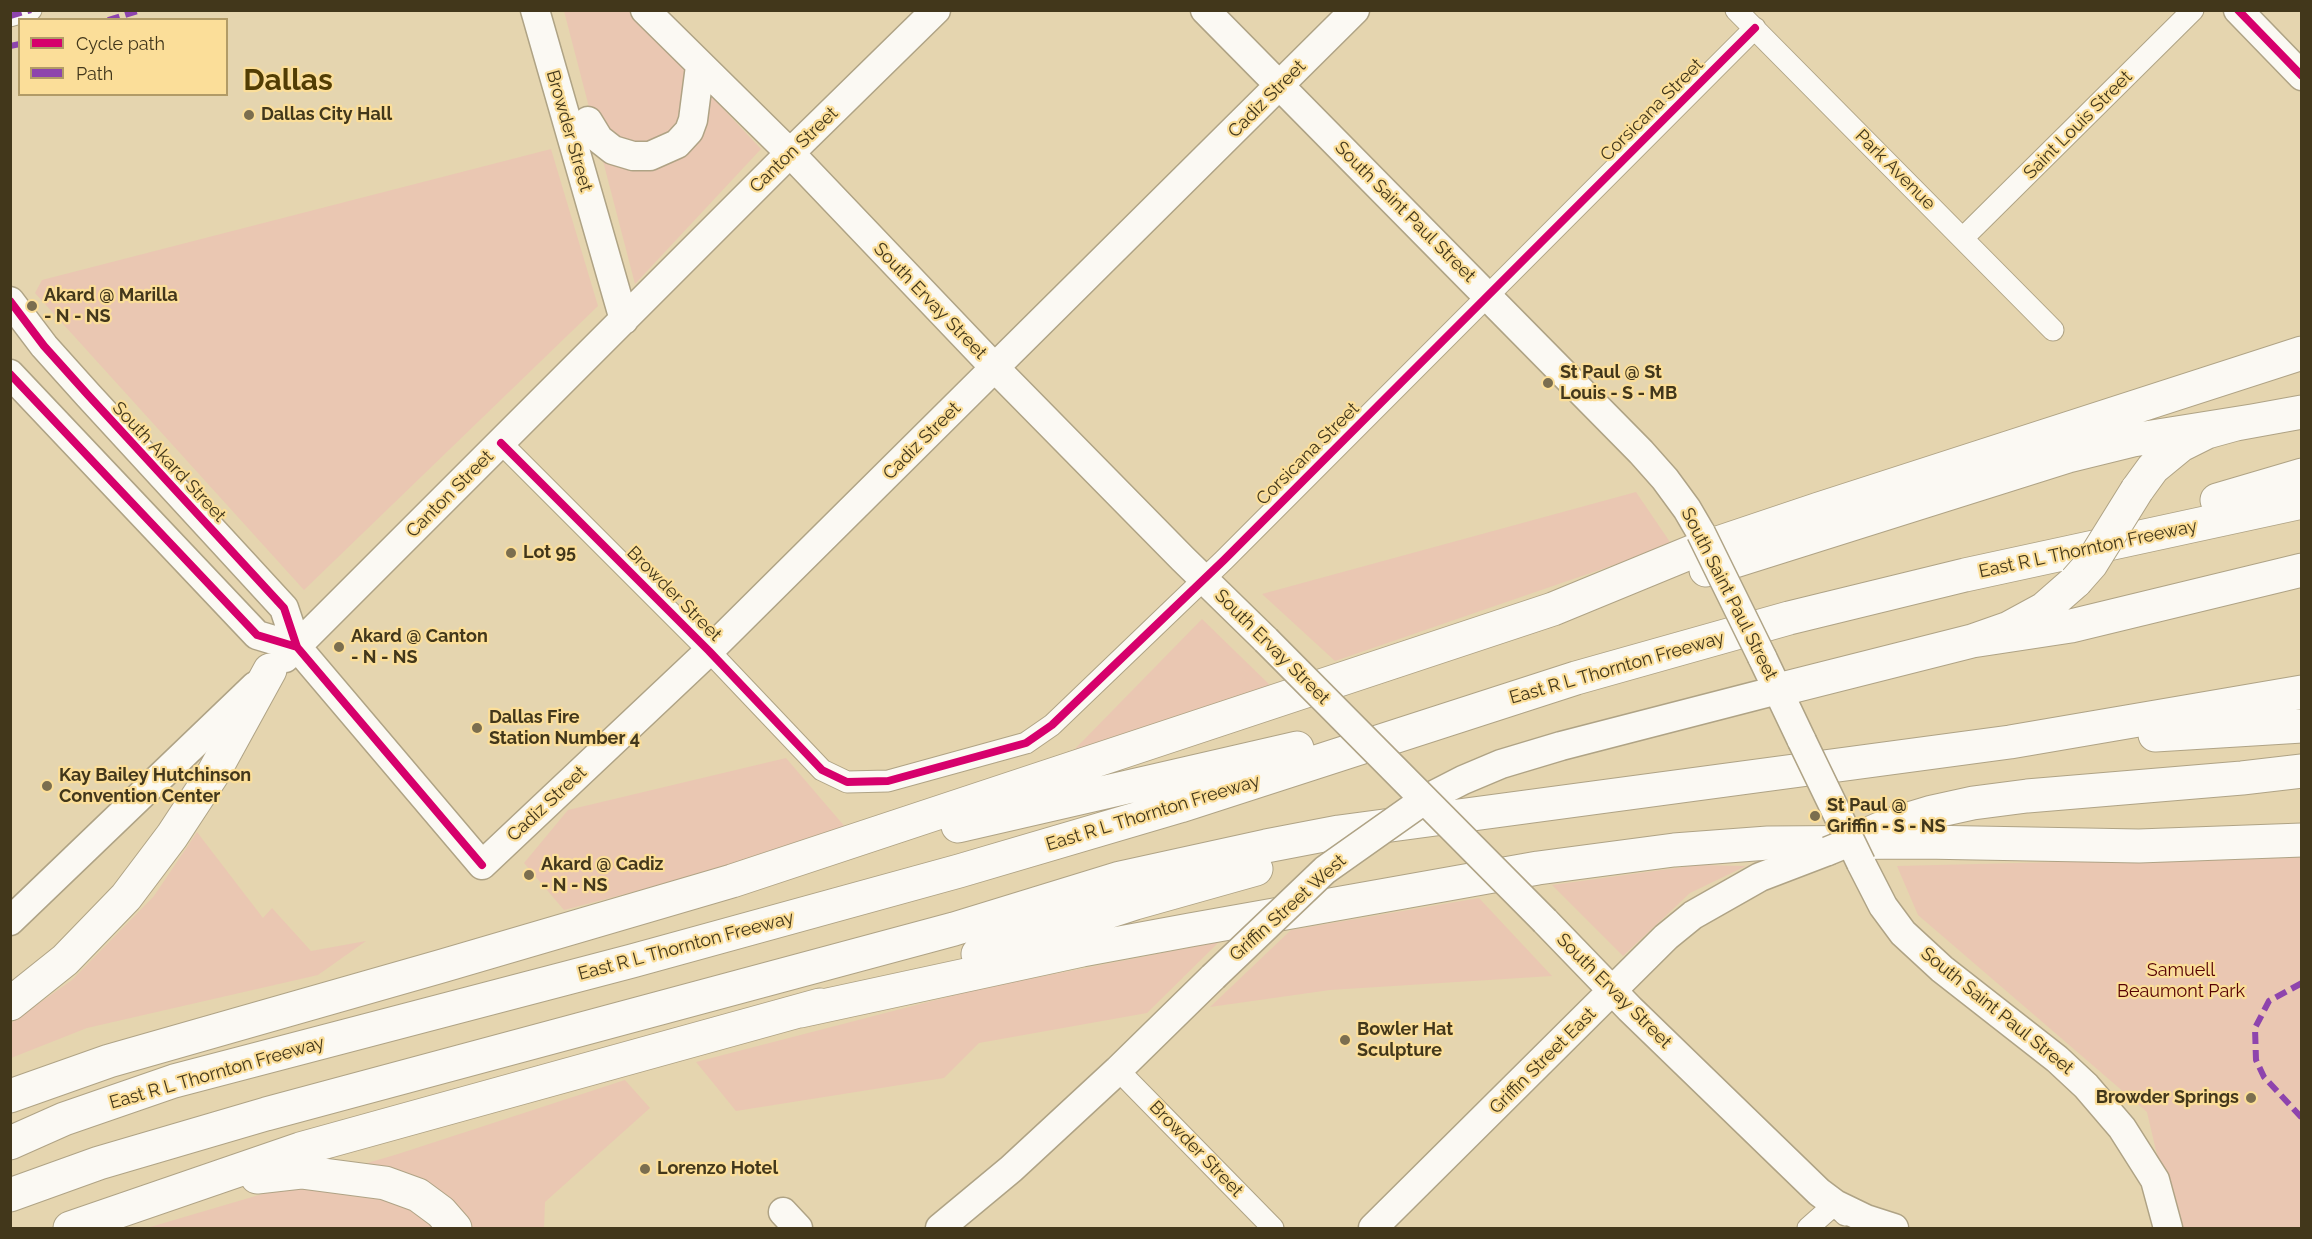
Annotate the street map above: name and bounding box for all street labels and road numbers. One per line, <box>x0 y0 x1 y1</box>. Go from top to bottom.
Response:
street label: Corsicana Street <box>1596 54 1708 166</box>
street label: Cadiz Street <box>1224 56 1310 142</box>
street label: Saint Louis Street <box>2019 66 2137 184</box>
street label: Browder Street <box>541 68 597 194</box>
street label: Canton Street <box>745 103 843 197</box>
street label: Park Avenue <box>1850 125 1940 215</box>
street label: South Saint Paul Street <box>1330 137 1480 287</box>
street label: South Ervay Street <box>869 238 991 364</box>
street label: South Akard Street <box>108 397 230 527</box>
street label: Cadiz Street <box>879 398 965 484</box>
street label: Corsicana Street <box>1252 398 1364 510</box>
street label: Canton Street <box>402 446 498 542</box>
street label: South Saint Paul Street <box>1676 504 1782 684</box>
street label: East R L Thornton Freeway <box>1977 515 2199 583</box>
street label: Browder Street <box>622 542 726 646</box>
street label: South Ervay Street <box>1210 585 1334 709</box>
street label: East R L Thornton Freeway <box>1507 627 1727 709</box>
street label: Cadiz Street <box>503 762 591 846</box>
street label: East R L Thornton Freeway <box>1043 770 1263 856</box>
street label: Griffin Street West <box>1225 850 1351 966</box>
street label: East R L Thornton Freeway <box>576 907 796 985</box>
street label: South Ervay Street <box>1552 929 1676 1053</box>
street label: South Saint Paul Street <box>1916 943 2078 1079</box>
street label: Griffin Street East <box>1485 1003 1601 1119</box>
street label: East R L Thornton Freeway <box>107 1032 327 1114</box>
street label: Browder Street <box>1145 1096 1247 1202</box>

